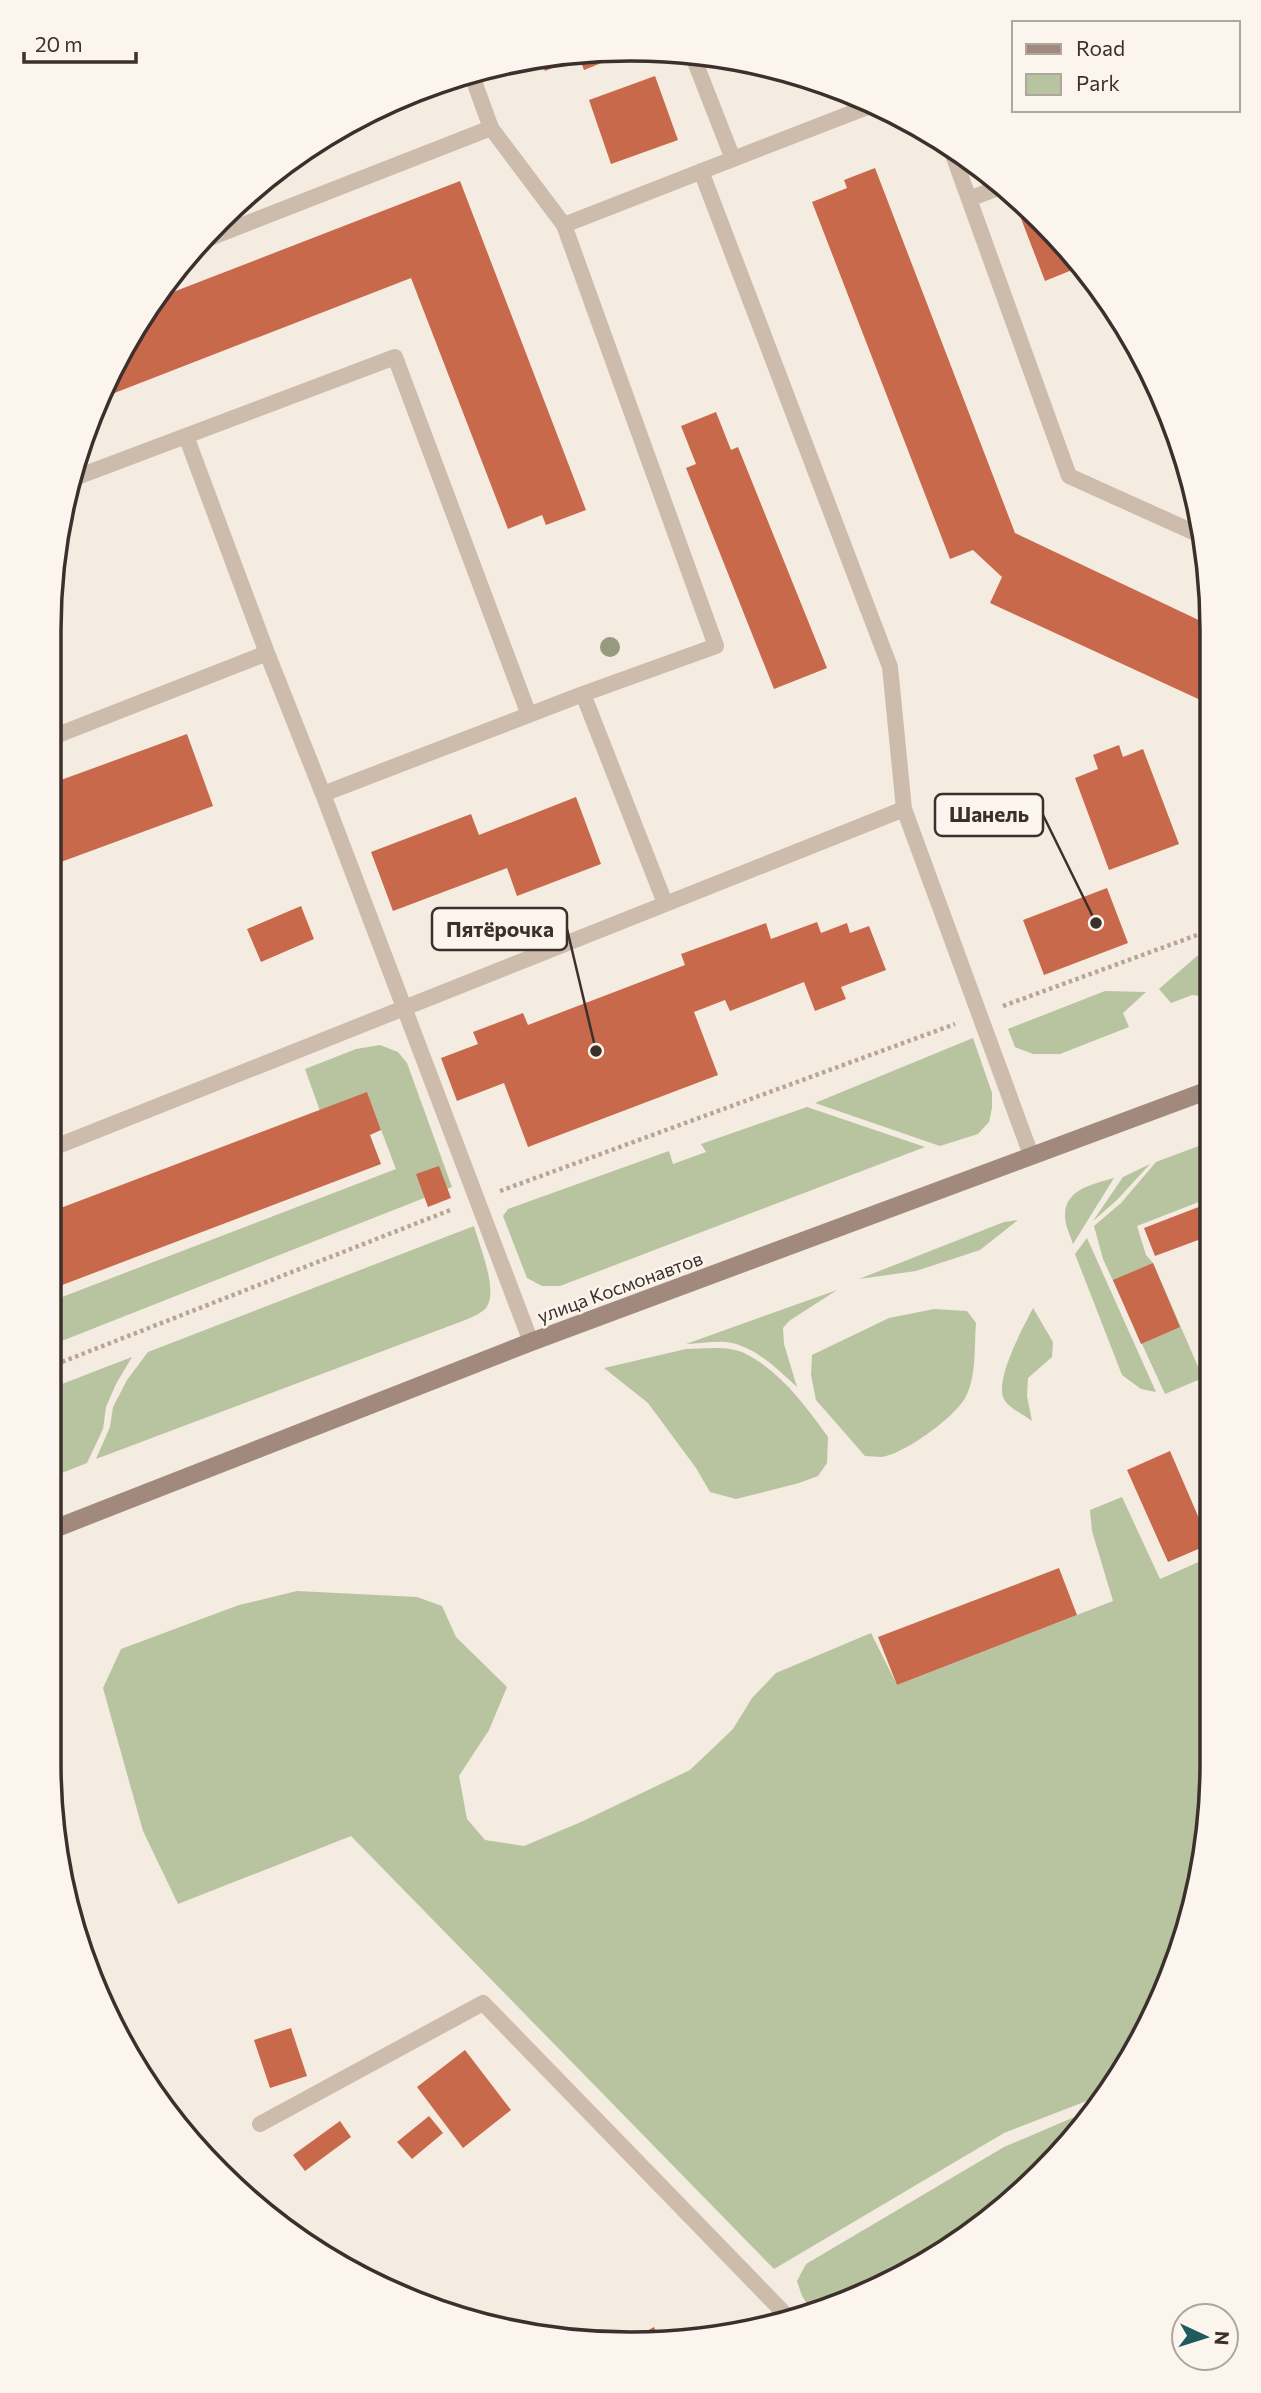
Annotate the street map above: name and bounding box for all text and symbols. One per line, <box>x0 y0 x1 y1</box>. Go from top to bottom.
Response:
scale bar <box>24 21 136 65</box>
legend <box>1012 21 1240 112</box>
text: 20 m <box>35 31 83 56</box>
text: Road <box>1076 35 1125 60</box>
text: Park <box>1076 70 1120 95</box>
callout: Шанель <box>935 794 1043 836</box>
text: Шанель <box>949 801 1029 826</box>
callout: Пятёрочка <box>432 908 567 950</box>
text: Пятёрочка <box>446 916 554 941</box>
street label: улица Космонавтов <box>534 1246 706 1327</box>
north arrow <box>1170 2302 1240 2372</box>
text: N <box>1210 2330 1234 2346</box>

